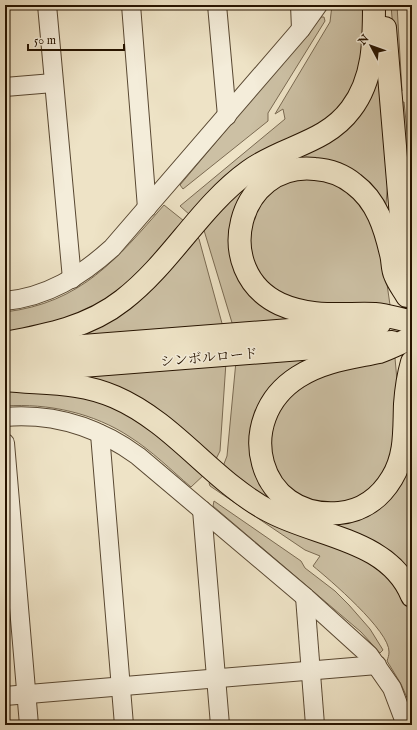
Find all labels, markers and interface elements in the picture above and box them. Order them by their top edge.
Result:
scale bar [28,26,124,52]
north arrow [351,26,391,66]
text: N [355,32,373,49]
text: 50 m [34,33,56,48]
street label: シンボルロード [160,345,259,371]

